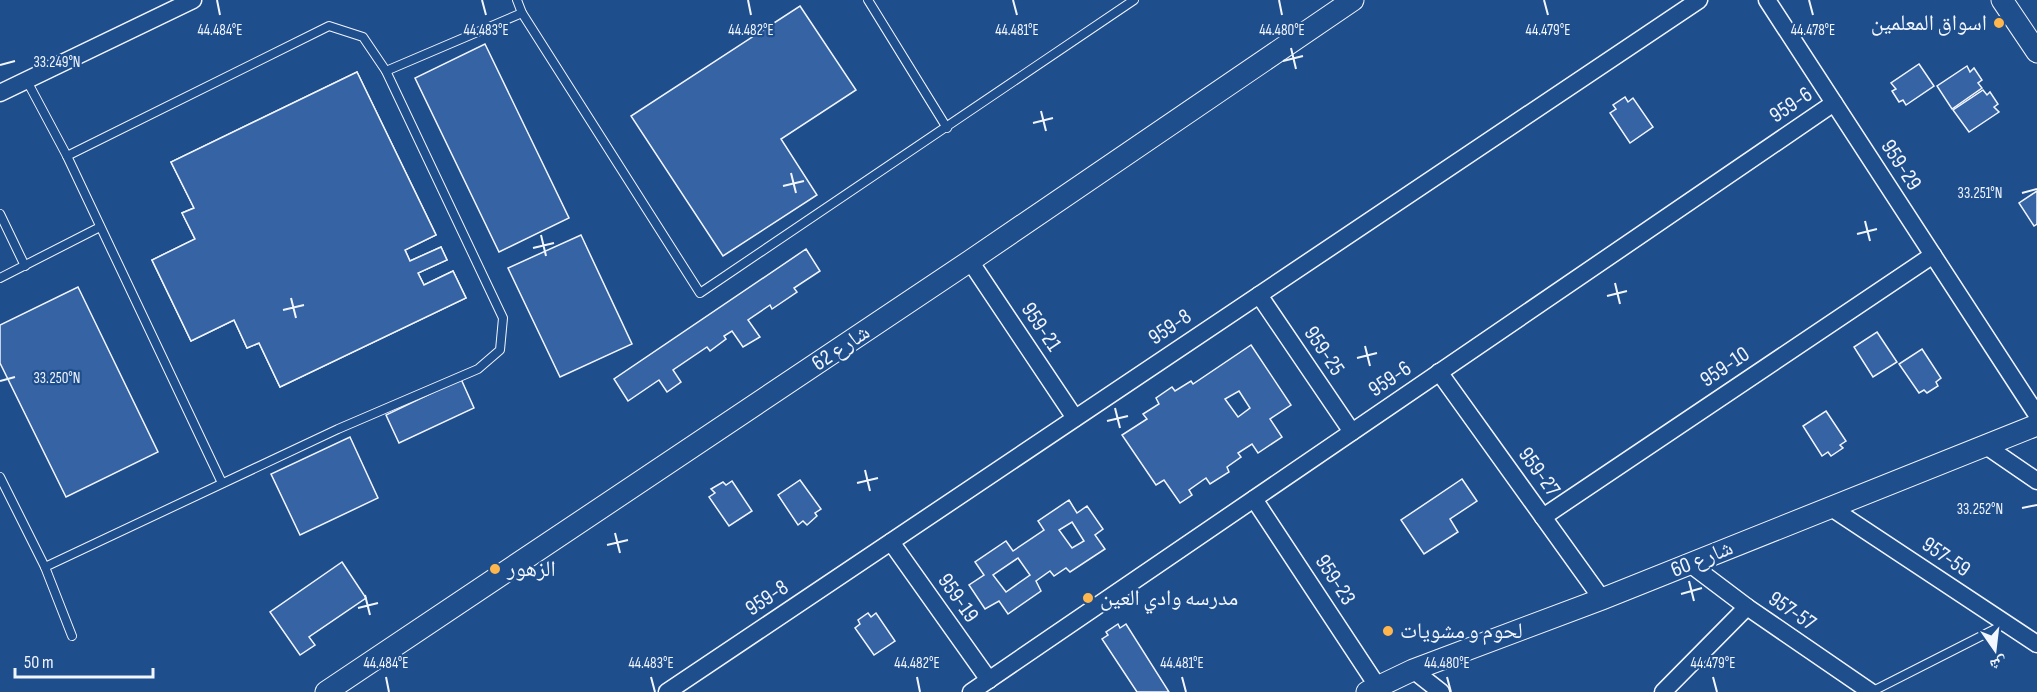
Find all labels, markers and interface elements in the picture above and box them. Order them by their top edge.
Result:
place label: اسواق المعلمين [1871,10,1987,37]
marker: اسواق المعلمين [1992,16,2006,30]
text: 44.484°E [198,21,242,40]
text: 44.483°E [463,21,509,40]
text: 44.482°E [728,21,774,40]
text: 44.481°E [995,21,1039,40]
text: 44.480°E [1259,21,1305,40]
text: 44.479°E [1526,21,1570,40]
text: 44.478°E [1791,21,1835,40]
text: 33.249°N [33,53,81,72]
street label: 959-6 [1764,81,1818,129]
street label: 959-29 [1875,134,1927,196]
text: 33.251°N [1958,184,2002,203]
street label: 959-21 [1015,297,1067,357]
street label: 959-8 [1143,303,1197,351]
street label: شارع 62 [807,319,875,377]
street label: 959-25 [1298,321,1350,381]
street label: 959-10 [1695,341,1755,393]
street label: 959-6 [1363,355,1417,403]
text: 33.250°N [34,369,80,388]
street label: 959-27 [1512,442,1566,502]
text: 33.252°N [1957,500,2003,519]
street label: 957-59 [1917,531,1975,583]
street label: شارع 60 [1667,534,1737,584]
street label: 959-23 [1309,550,1361,610]
place label: الزهور [506,556,556,583]
marker: الزهور [488,562,502,576]
street label: 959-19 [931,568,985,628]
street label: 959-8 [740,574,794,622]
place label: مدرسه وادي العين [1100,585,1238,614]
street label: 957-57 [1763,585,1821,637]
marker: مدرسه وادي العين [1081,591,1095,605]
place label: لحوم و مشويات [1400,618,1523,645]
north arrow [1965,620,2025,680]
marker: لحوم و مشويات [1381,624,1395,638]
scale bar [15,641,153,679]
text: 50 m [24,652,54,673]
text: ش [1988,652,2009,674]
text: 44.484°E [364,654,408,673]
text: 44.483°E [628,654,674,673]
text: 44.482°E [894,654,940,673]
text: 44.481°E [1160,654,1204,673]
text: 44.480°E [1424,654,1470,673]
text: 44.479°E [1691,654,1735,673]

